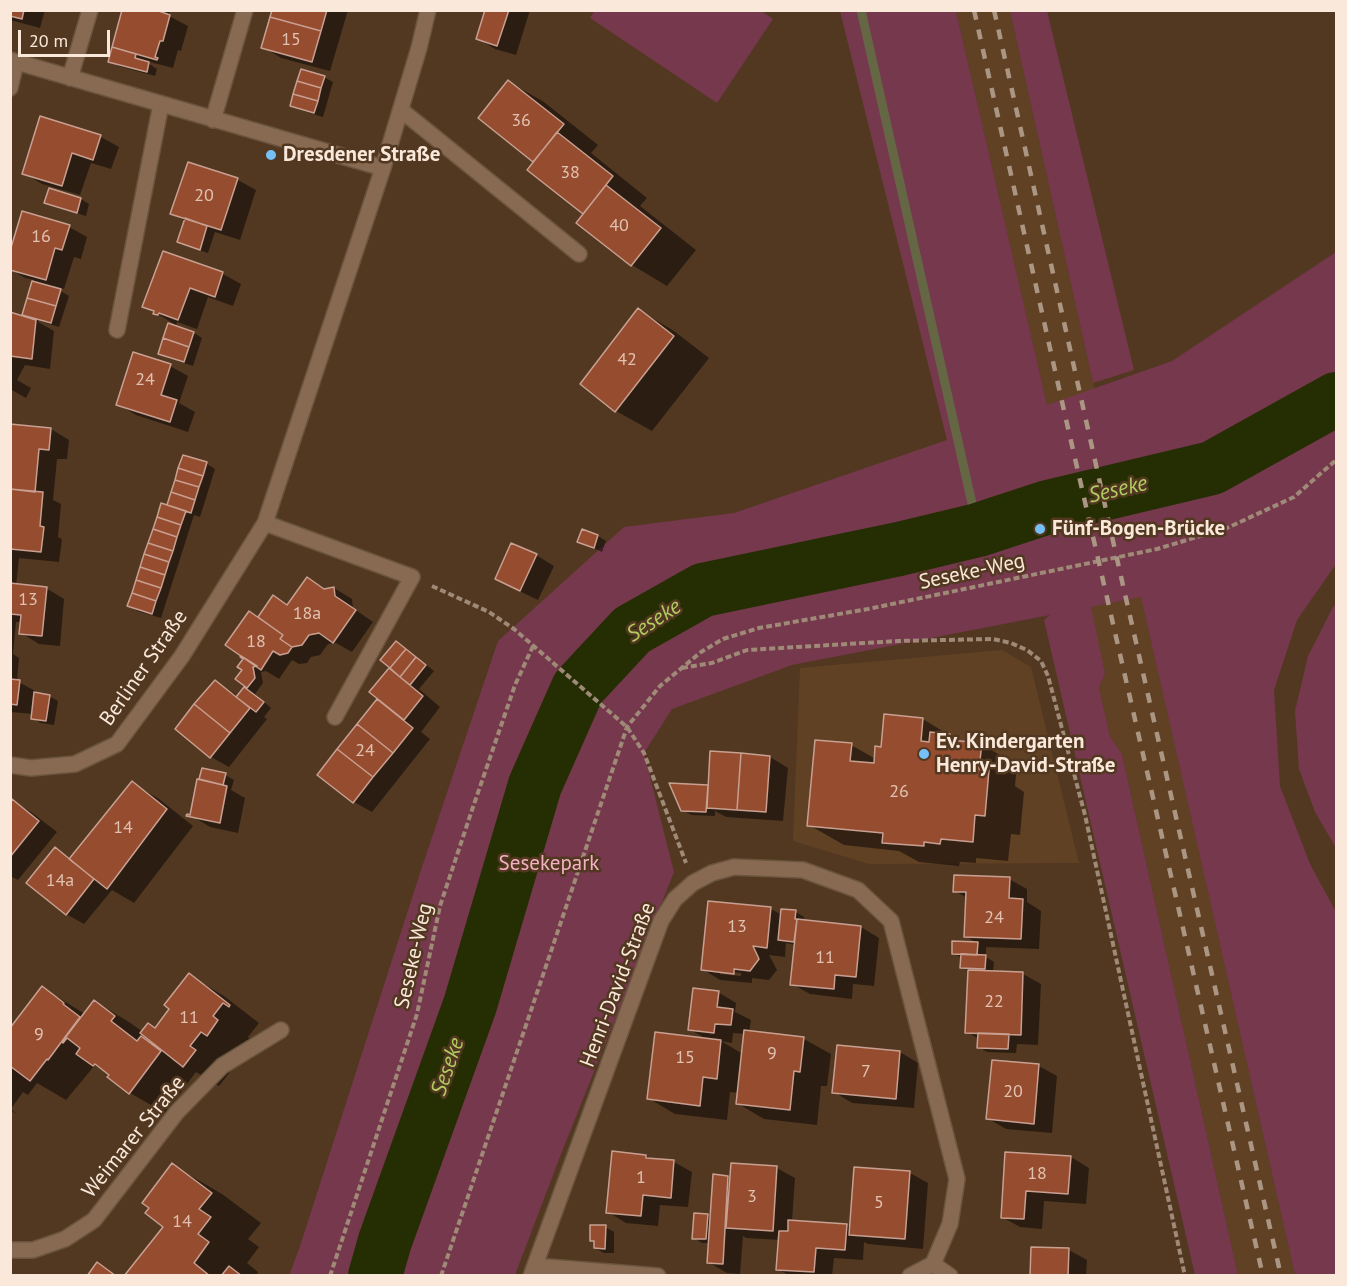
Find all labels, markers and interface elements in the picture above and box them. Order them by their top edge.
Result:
scale bar [21,18,112,56]
text: 20 m [29,29,68,52]
house number: 15 [281,29,301,51]
house number: 36 [511,110,531,132]
place label: Dresdener Straße [283,142,440,168]
marker: Dresdener Straße [264,148,278,162]
house number: 38 [560,162,580,184]
house number: 20 [194,185,214,207]
house number: 40 [609,215,629,237]
house number: 16 [31,226,51,248]
house number: 42 [617,349,637,371]
house number: 24 [135,369,155,391]
water label: Seseke [1086,470,1150,510]
place label: Fünf-Bogen-Brücke [1052,516,1225,542]
marker: Fünf-Bogen-Brücke [1033,522,1047,536]
street label: Seseke-Weg [917,548,1027,596]
house number: 13 [18,589,38,611]
water label: Seseke [622,594,686,648]
house number: 18a [293,603,321,625]
street label: Berliner Straße [95,605,193,731]
house number: 18 [246,631,266,653]
place label: Ev. Kindergarten Henry-David-Straße [936,729,1115,779]
house number: 24 [355,740,375,762]
marker: Ev. Kindergarten Henry-David-Straße [917,747,931,761]
house number: 26 [889,781,909,803]
house number: 14 [113,817,133,839]
park label: Sesekepark [499,851,599,877]
house number: 14a [46,870,74,892]
street label: Henri-David-Straße [575,899,661,1071]
street label: Seseke-Weg [390,901,438,1011]
house number: 24 [984,907,1004,929]
house number: 13 [727,916,747,938]
house number: 11 [815,947,835,969]
house number: 22 [984,991,1004,1013]
house number: 11 [179,1007,199,1029]
house number: 9 [34,1024,44,1046]
water label: Seseke [426,1034,470,1100]
house number: 9 [767,1043,777,1065]
house number: 15 [675,1047,695,1069]
house number: 7 [861,1061,871,1083]
street label: Weimarer Straße [77,1071,191,1203]
house number: 20 [1003,1081,1023,1103]
house number: 18 [1027,1163,1047,1185]
house number: 1 [636,1167,646,1189]
house number: 3 [747,1186,757,1208]
house number: 5 [874,1192,884,1214]
house number: 14 [172,1211,192,1233]

